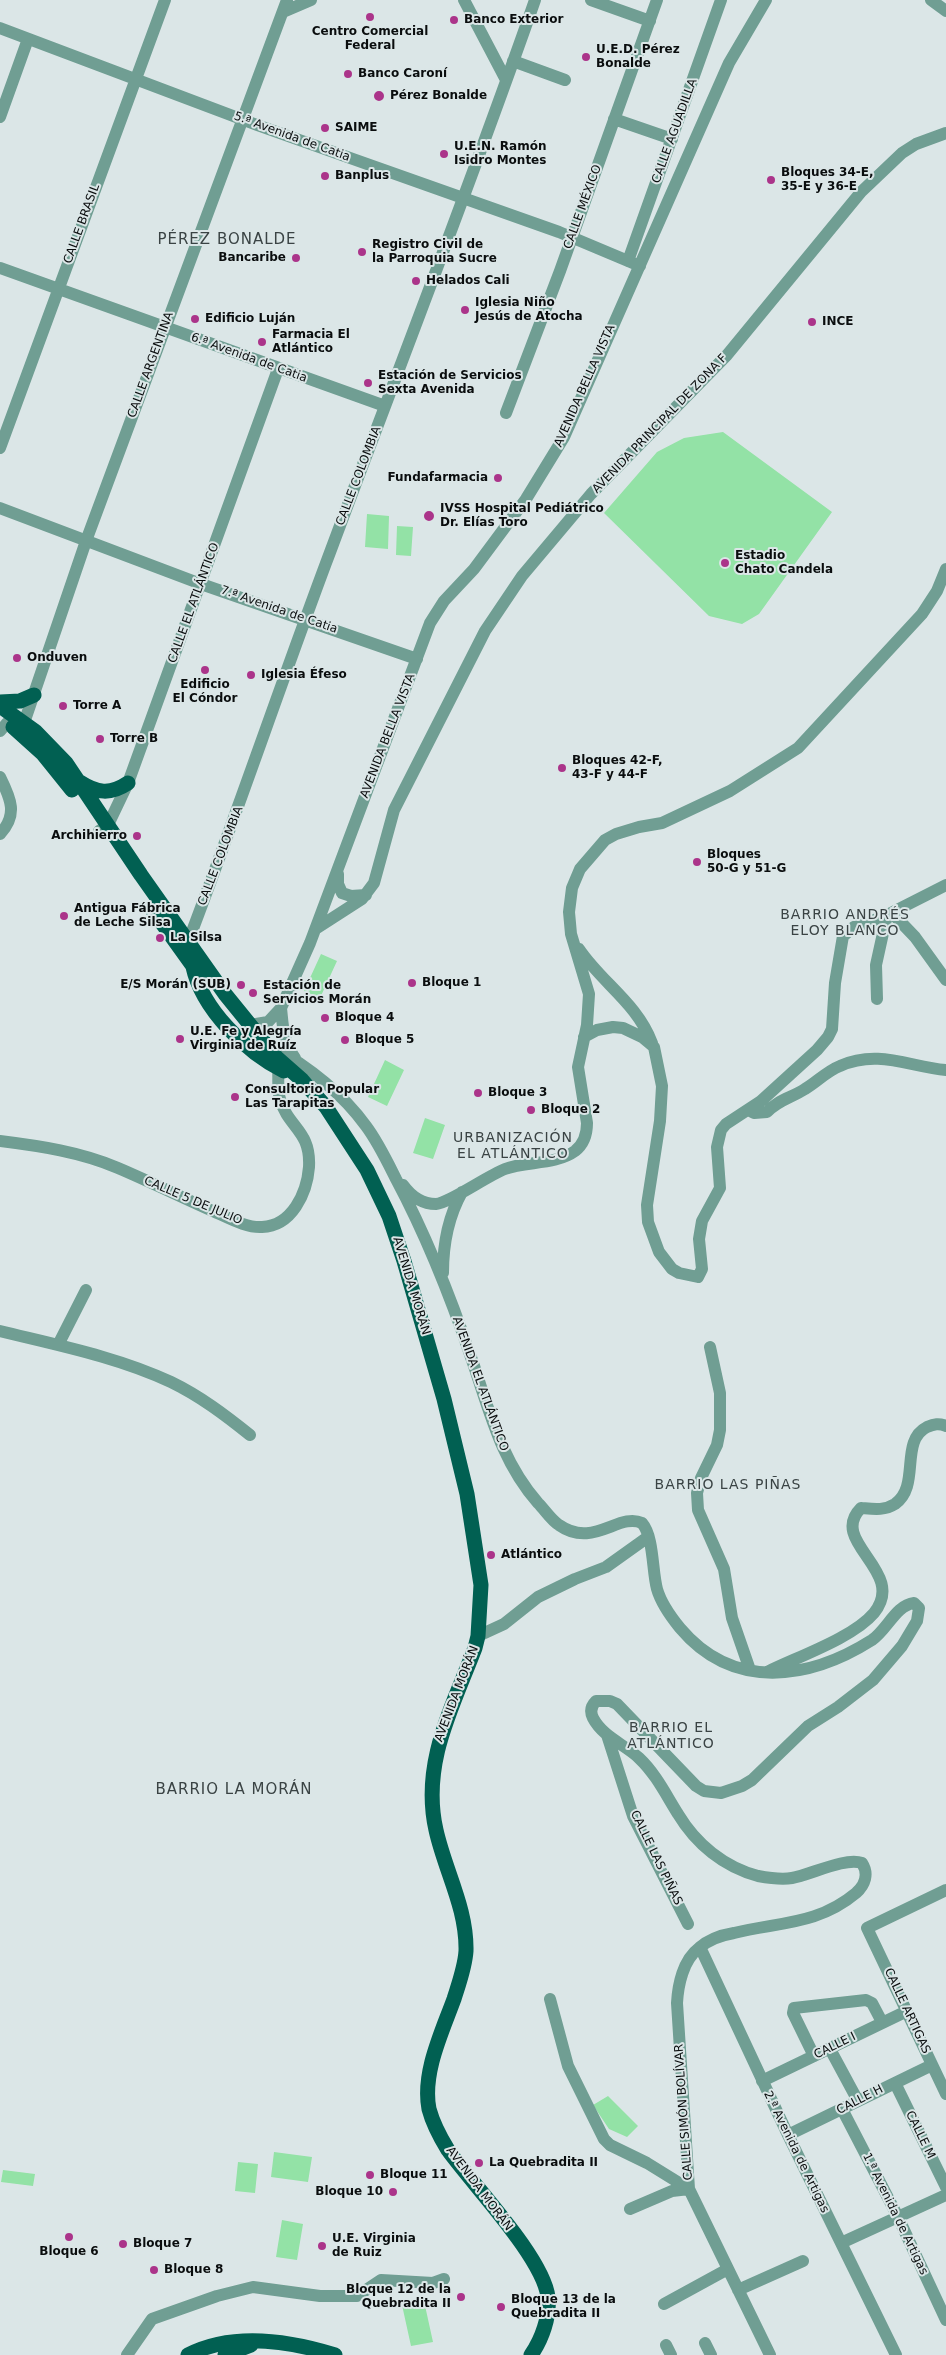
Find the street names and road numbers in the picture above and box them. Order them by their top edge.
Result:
street label: CALLE AGUADILLA [649,77,701,185]
street label: 5.ª Avenida de Catia [232,109,352,165]
street label: CALLE MÉXICO [561,163,605,251]
street label: CALLE BRASIL [61,182,103,266]
street label: CALLE ARGENTINA [125,310,177,420]
street label: AVENIDA BELLA VISTA [552,323,618,449]
street label: 6.ª Avenida de Catia [189,330,309,386]
street label: AVENIDA PRINCIPAL DE ZONA F [589,351,731,497]
street label: CALLE COLOMBIA [333,424,385,528]
street label: CALLE EL ATLÁNTICO [166,541,222,665]
street label: 7.ª Avenida de Catia [219,583,339,637]
street label: AVENIDA BELLA VISTA [358,672,418,800]
street label: CALLE COLOMBIA [195,804,247,908]
street label: CALLE 5 DE JULIO [142,1174,244,1228]
street label: AVENIDA MORÁN [389,1235,433,1337]
street label: AVENIDA EL ATLÁNTICO [449,1315,511,1453]
street label: AVENIDA MORÁN [432,1644,482,1744]
street label: CALLE LAS PIÑAS [627,1808,685,1908]
street label: CALLE ARTIGAS [881,1966,933,2056]
street label: CALLE I [812,2030,858,2062]
street label: CALLE SIMÓN BOLÍVAR [672,2043,696,2181]
street label: CALLE H [834,2082,886,2118]
street label: 2.ª Avenida de Artigas [760,2089,832,2215]
street label: CALLE M [902,2109,938,2161]
street label: AVENIDA MORÁN [443,2144,515,2234]
street label: 1.ª Avenida de Artigas [859,2151,931,2277]

